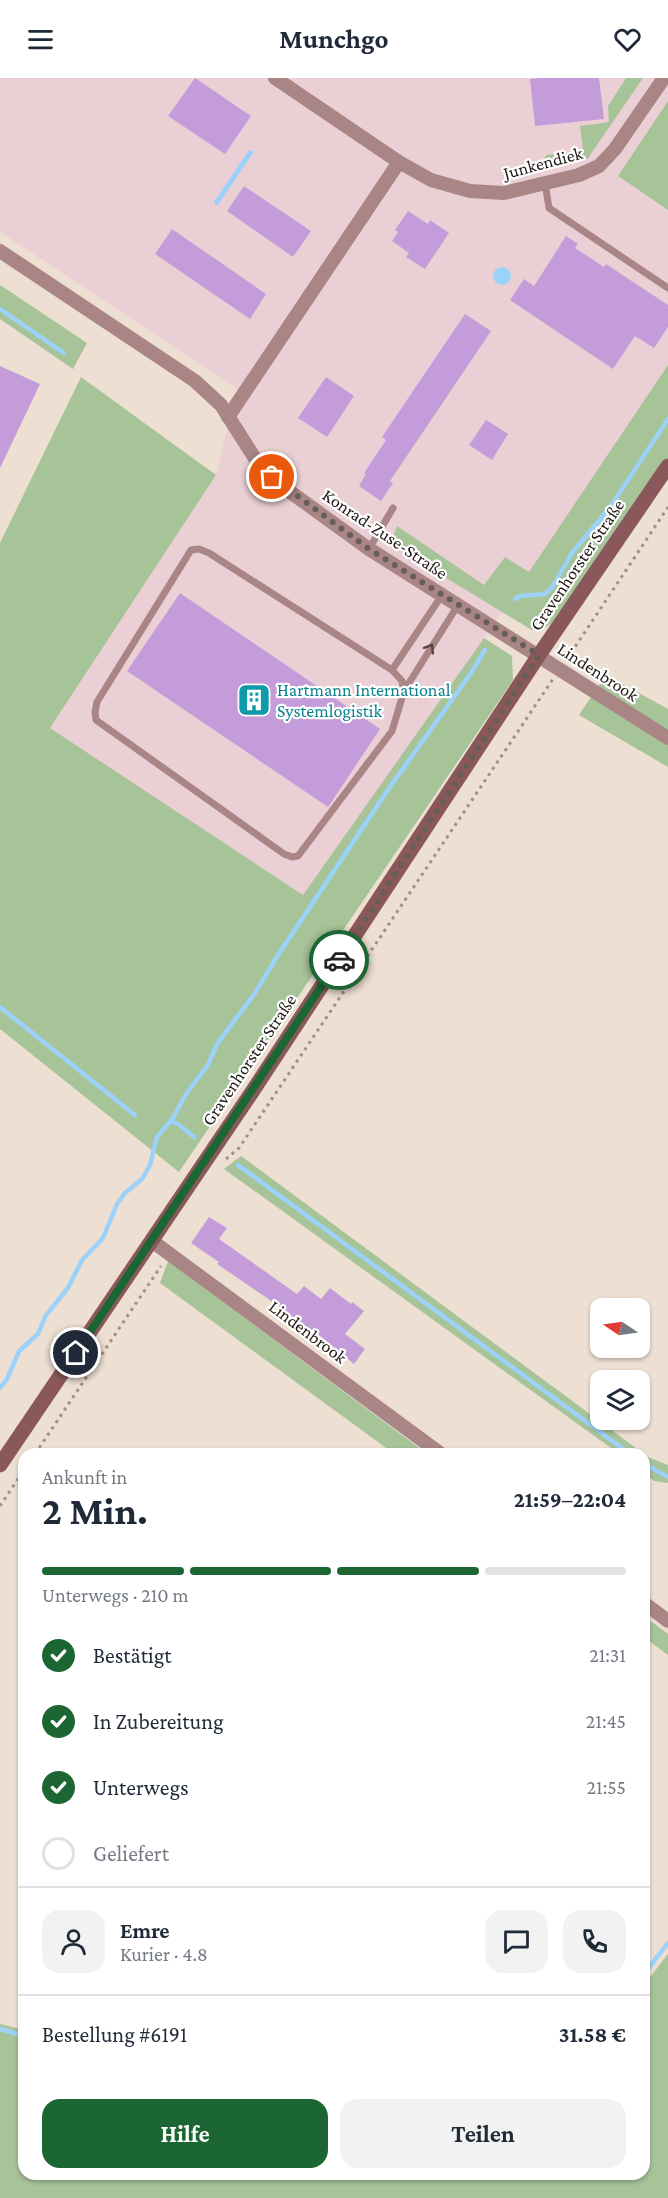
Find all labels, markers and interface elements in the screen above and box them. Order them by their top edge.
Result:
icon: menu [24,23,57,56]
icon: heart [611,23,644,56]
text: Munchgo [279,24,389,54]
street label: Junkendiek [499,143,585,184]
pin [246,451,297,502]
icon: bag [255,460,288,493]
street label: Konrad-Zuse-Straße [319,485,451,583]
street label: Gravenhorster Straße [526,496,628,634]
street label: Lindenbrook [554,639,642,706]
one-way arrow [423,644,435,654]
place label: Hartmann International Systemlogistik [277,680,451,721]
building icon: Hartmann International Systemlogistik [236,682,272,718]
courier [309,930,369,990]
icon: car [323,944,356,977]
street label: Gravenhorster Straße [198,991,300,1129]
street label: Lindenbrook [265,1296,351,1368]
north arrow [590,1298,650,1358]
map controls [590,1298,650,1430]
pin [50,1327,101,1378]
icon: home [59,1336,92,1369]
button: layers [590,1370,650,1430]
text: Ankunft in [42,1466,127,1488]
text: 21:59–22:04 [514,1487,626,1512]
text: 2 Min. [42,1489,148,1532]
text: Unterwegs · 210 m [42,1584,188,1606]
icon: check [42,1639,75,1672]
text: Bestätigt [93,1643,172,1668]
text: 21:31 [589,1644,626,1666]
icon: check [42,1705,75,1738]
text: In Zubereitung [93,1709,224,1734]
text: 21:45 [586,1710,626,1732]
icon: check [42,1771,75,1804]
text: Unterwegs [93,1775,189,1800]
text: 21:55 [587,1776,626,1798]
text: Geliefert [93,1841,169,1866]
button: person [42,1910,105,1973]
button: chat [485,1910,548,1973]
button: phone [563,1910,626,1973]
text: Emre [120,1918,170,1943]
text: Kurier · 4.8 [120,1943,208,1965]
text: Bestellung #6191 [42,2022,187,2047]
text: 31.58 € [559,2022,626,2047]
button: Hilfe [42,2099,328,2168]
button: Teilen [340,2099,626,2168]

